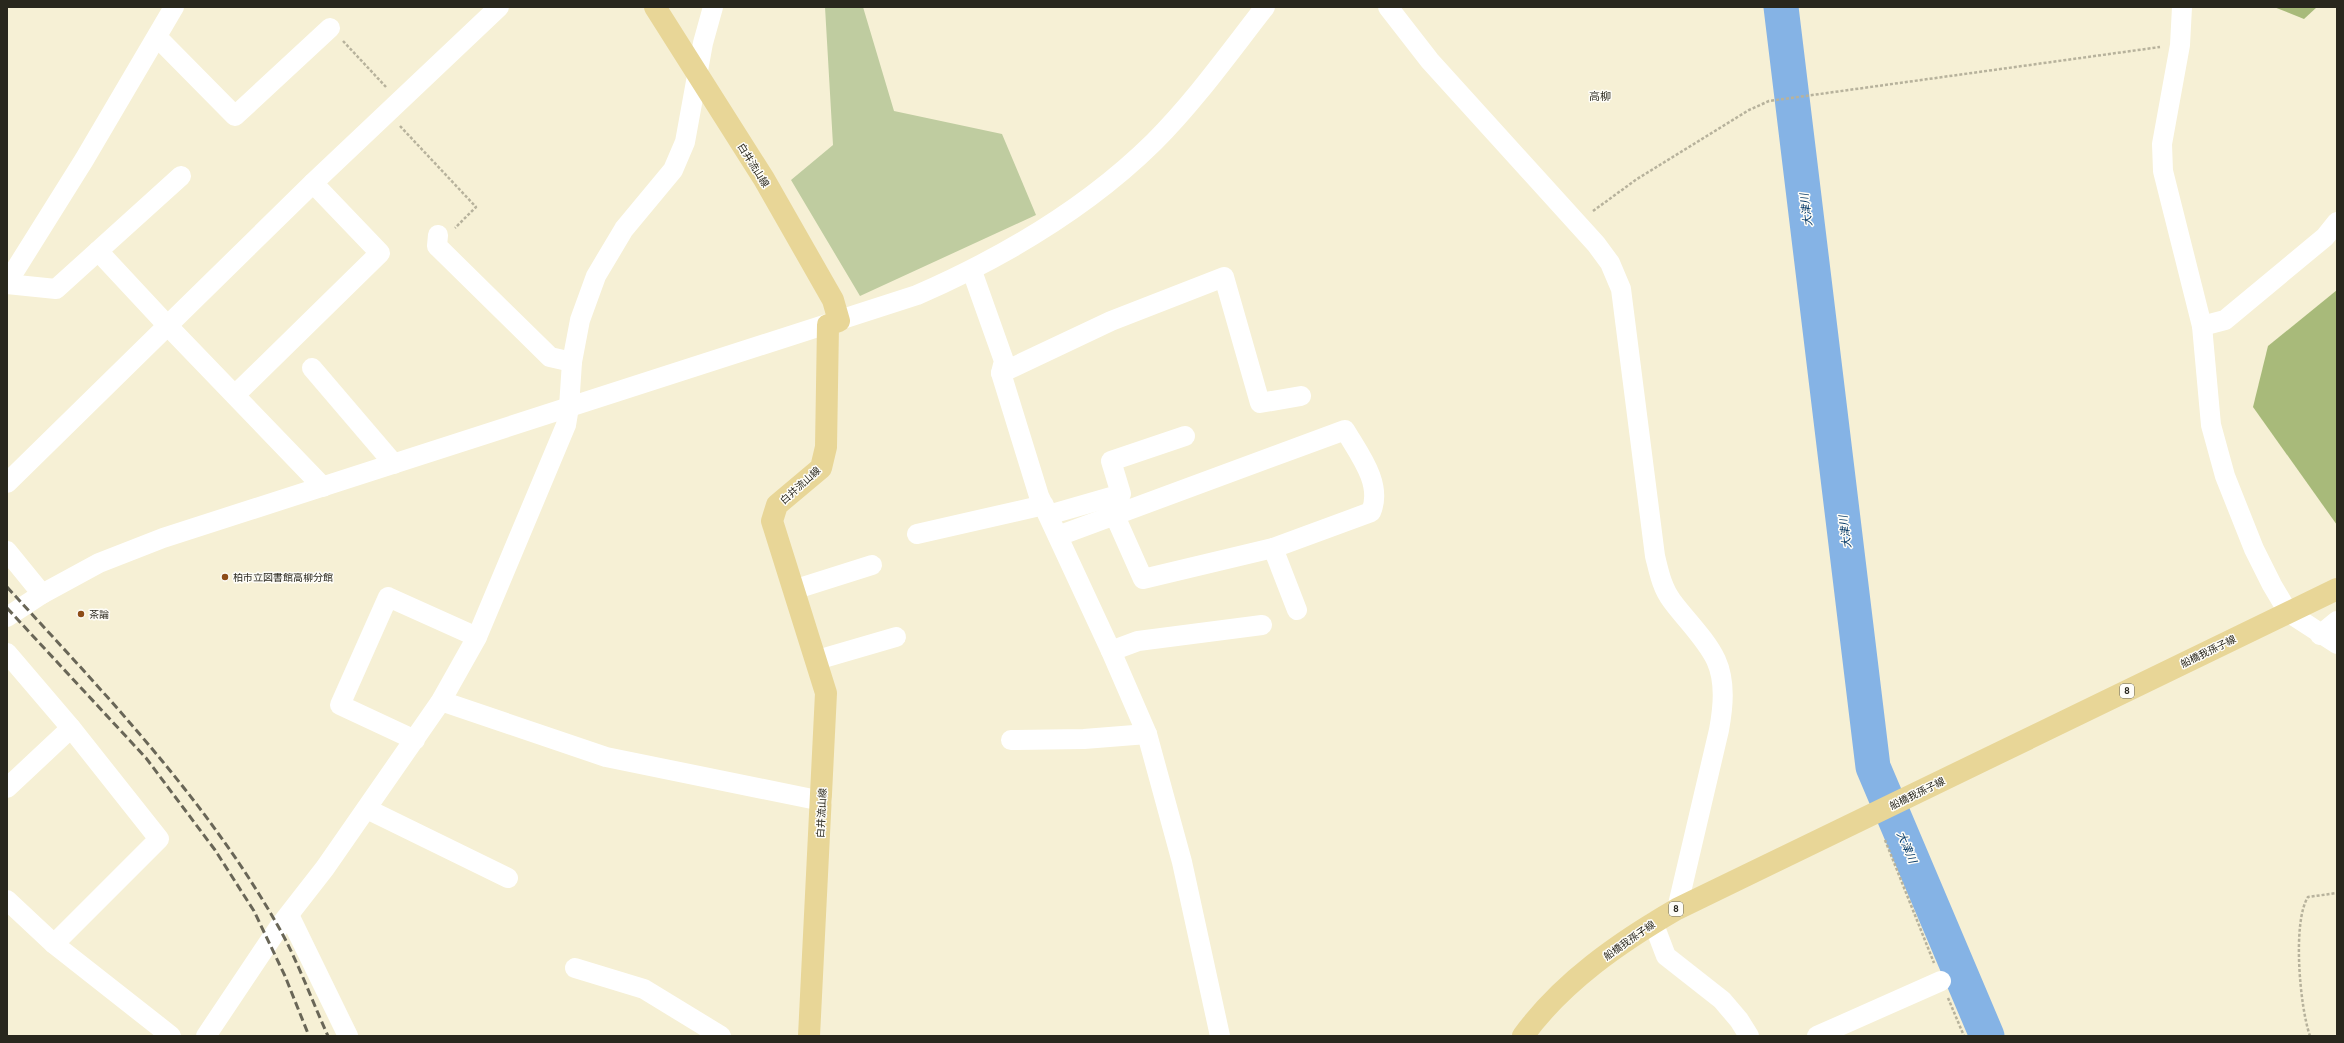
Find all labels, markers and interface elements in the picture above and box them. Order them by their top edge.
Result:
district label: 高柳 [1589,90,1611,103]
street label: 白井流山線 [736,141,771,189]
water label: 大津川 [1798,192,1815,227]
street label: 白井流山線 [778,465,823,506]
water label: 大津川 [1837,514,1854,549]
marker: 柏市立図書館高柳分館 [220,572,230,582]
place label: 柏市立図書館高柳分館 [233,572,333,583]
marker: 茶論 [76,609,86,619]
place label: 茶論 [89,609,109,620]
street label: 船橋我孫子線 [2179,633,2238,670]
road number: 8 [2120,684,2134,698]
street label: 船橋我孫子線 [1888,775,1947,812]
street label: 白井流山線 [815,788,828,838]
water label: 大津川 [1894,829,1919,866]
road number: 8 [1669,902,1683,916]
street label: 船橋我孫子線 [1602,919,1657,962]

